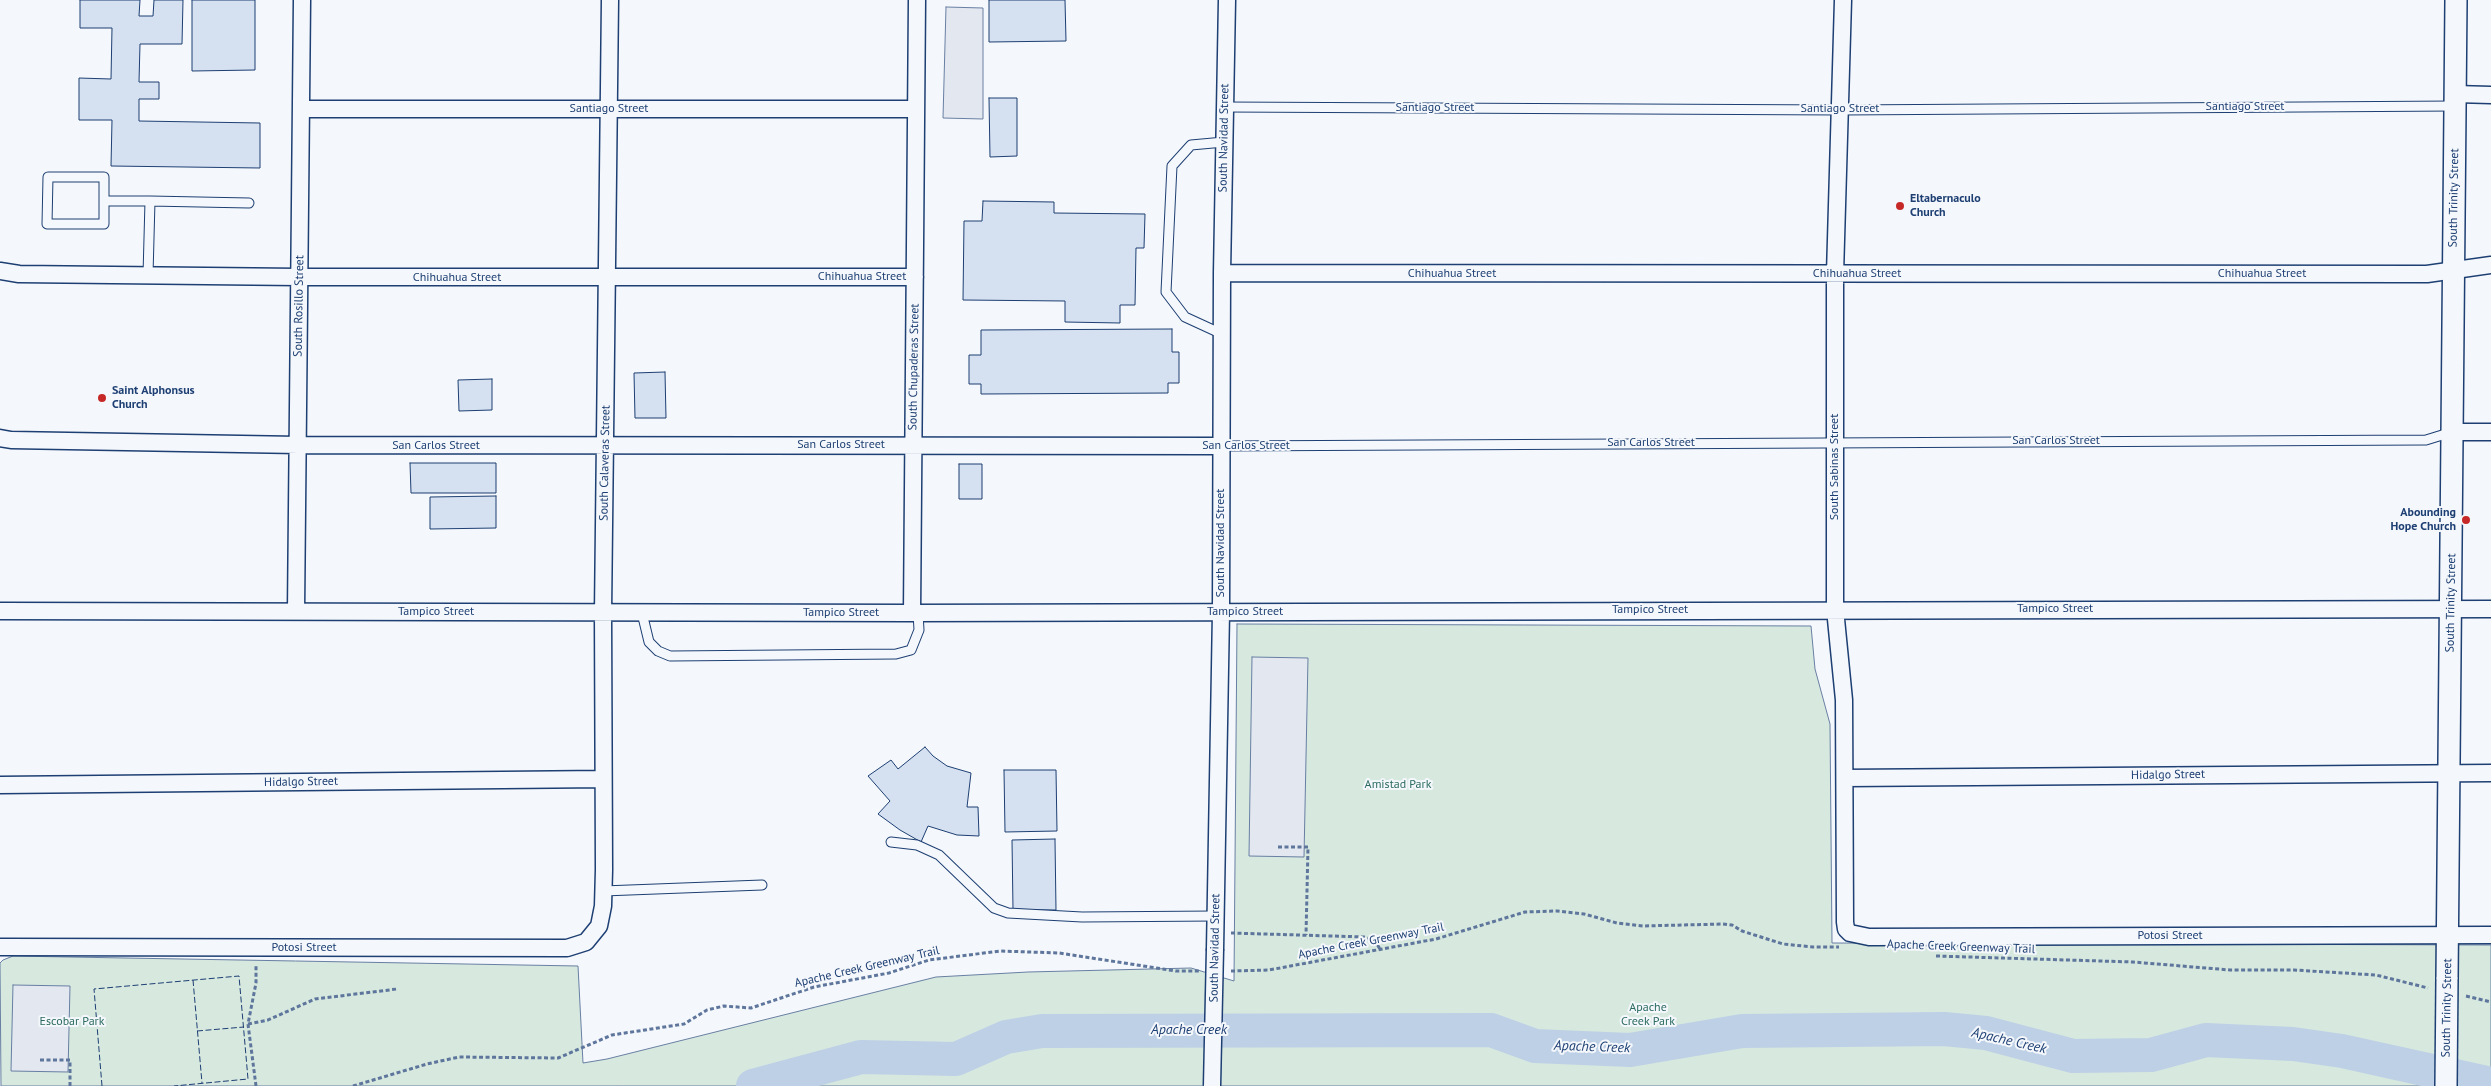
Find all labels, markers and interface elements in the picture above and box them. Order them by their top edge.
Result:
street label: South Navidad Street [1216,83,1232,193]
street label: Santiago Street [2206,100,2284,114]
street label: Santiago Street [1396,101,1474,115]
street label: Santiago Street [570,102,648,116]
street label: Santiago Street [1801,102,1879,116]
street label: South Trinity Street [2446,148,2462,248]
place label: Eltabernaculo Church [1910,192,1981,220]
marker: Eltabernaculo Church [1894,200,1906,212]
street label: South Rosillo Street [291,255,307,357]
street label: Chihuahua Street [1408,267,1496,281]
street label: Chihuahua Street [1813,267,1901,281]
street label: Chihuahua Street [2218,267,2306,281]
street label: Chihuahua Street [818,270,906,284]
street label: Chihuahua Street [413,271,501,285]
street label: South Chupaderas Street [906,303,922,431]
place label: Saint Alphonsus Church [112,384,195,412]
marker: Saint Alphonsus Church [96,392,108,404]
street label: South Calaveras Street [597,405,613,521]
street label: South Sabinas Street [1828,414,1842,520]
street label: San Carlos Street [2012,434,2100,448]
street label: San Carlos Street [1607,436,1695,450]
street label: San Carlos Street [797,438,885,452]
street label: San Carlos Street [392,439,480,453]
street label: San Carlos Street [1202,439,1290,453]
street label: South Navidad Street [1214,489,1228,597]
place label: Abounding Hope Church [2390,506,2456,534]
marker: Abounding Hope Church [2460,514,2472,526]
street label: South Trinity Street [2443,553,2459,653]
street label: Tampico Street [2017,602,2093,616]
street label: Tampico Street [1612,603,1688,617]
street label: Tampico Street [398,605,474,619]
street label: Tampico Street [1207,605,1283,619]
street label: Tampico Street [803,606,879,620]
street label: Hidalgo Street [2131,767,2205,783]
street label: Hidalgo Street [264,774,338,790]
park label: Amistad Park [1365,778,1431,792]
street label: South Navidad Street [1207,893,1223,1003]
street label: Apache Creek Greenway Trail [1297,920,1445,962]
street label: Potosi Street [2137,929,2203,943]
street label: Apache Creek Greenway Trail [1887,937,2035,957]
street label: Potosi Street [271,941,337,955]
street label: Apache Creek Greenway Trail [793,943,941,991]
street label: South Trinity Street [2439,958,2455,1058]
park label: Apache Creek Park [1621,1001,1675,1029]
park label: Escobar Park [40,1015,104,1029]
water label: Apache Creek [1151,1022,1227,1038]
water label: Apache Creek [1970,1024,2048,1058]
water label: Apache Creek [1554,1037,1630,1057]

